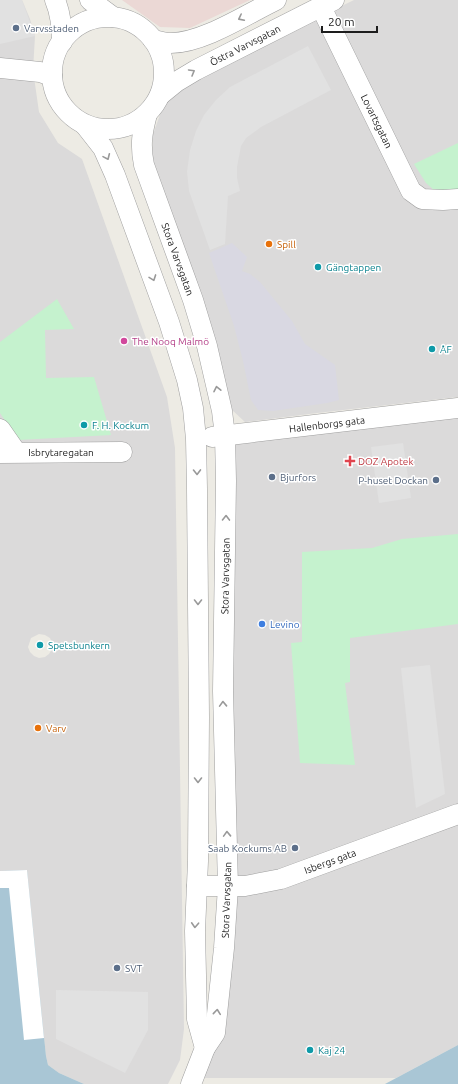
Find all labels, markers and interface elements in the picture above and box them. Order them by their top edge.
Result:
scale bar [322,8,377,34]
one-way arrow [238,13,245,20]
text: 20 m [328,15,355,28]
marker: Varvsstaden [11,23,21,33]
place label: Varvsstaden [24,23,79,34]
street label: Östra Varvsgatan [208,23,282,68]
one-way arrow [188,70,195,77]
street label: Lovartsgatan [359,92,394,150]
one-way arrow [102,153,110,160]
street label: Stora Varvsgatan [159,221,196,297]
marker: Spill [264,239,274,249]
place label: Spill [277,239,296,250]
marker: Gängtappen [313,262,323,272]
place label: Gängtappen [326,262,381,273]
one-way arrow [149,275,157,282]
marker: The Nooq Malmö [119,336,129,346]
place label: The Nooq Malmö [132,336,209,347]
marker: ÅF [427,344,437,354]
place label: ÅF [440,344,452,355]
one-way arrow [214,385,222,392]
street label: Hallenborgs gata [288,414,366,435]
marker: F. H. Kockum [79,420,89,430]
place label: F. H. Kockum [92,420,149,431]
street label: Isbrytaregatan [28,447,94,458]
marker: DOZ Apotek [345,456,355,466]
place label: DOZ Apotek [358,456,413,467]
one-way arrow [193,469,201,475]
marker: Bjurfors [267,472,277,482]
place label: Bjurfors [280,472,316,483]
place label: P-huset Dockan [358,475,428,486]
marker: P-huset Dockan [431,475,441,485]
one-way arrow [222,515,230,521]
street label: Stora Varvsgatan [219,538,232,614]
one-way arrow [194,599,202,605]
marker: Levino [257,619,267,629]
place label: Levino [270,619,300,630]
marker: Spetsbunkern [35,640,45,650]
place label: Spetsbunkern [48,640,110,651]
one-way arrow [219,701,228,707]
marker: Varv [33,723,43,733]
place label: Varv [46,723,66,734]
one-way arrow [194,777,202,783]
one-way arrow [223,831,231,837]
place label: Saab Kockums AB [208,843,287,854]
marker: Saab Kockums AB [290,843,300,853]
street label: Isbergs gata [303,847,358,876]
street label: Stora Varvsgatan [220,862,233,938]
one-way arrow [191,922,200,928]
marker: SVT [112,963,122,973]
place label: SVT [125,963,143,974]
one-way arrow [212,1009,221,1015]
marker: Kaj 24 [305,1045,315,1055]
place label: Kaj 24 [318,1045,346,1056]

